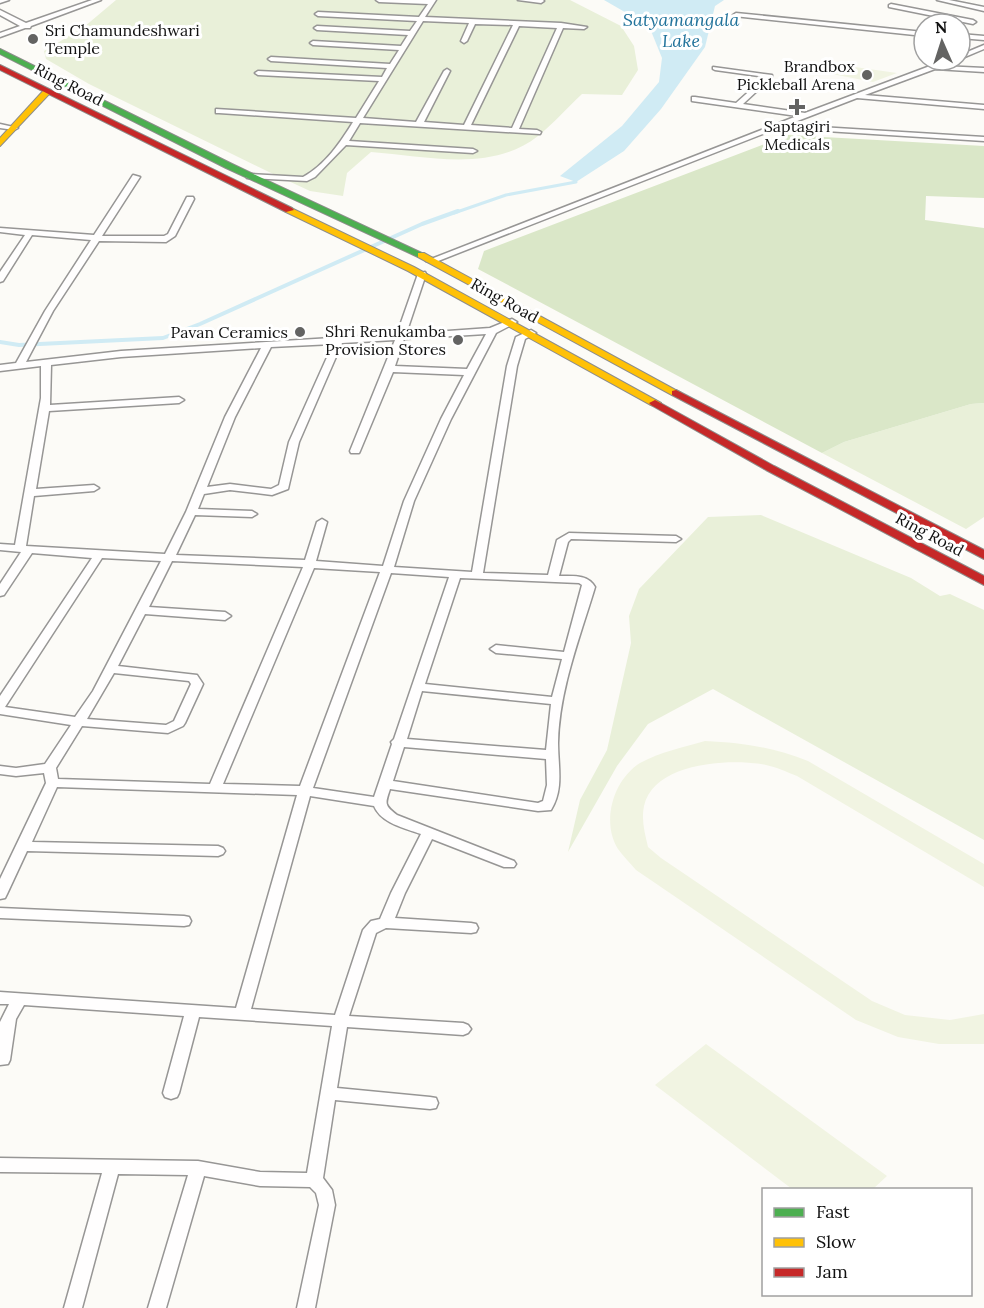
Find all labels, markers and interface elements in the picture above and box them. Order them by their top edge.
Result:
water label: Satyamangala Lake [623,8,739,52]
north arrow [912,12,972,72]
text: N [935,17,948,37]
place label: Sri Chamundeshwari Temple [45,20,200,58]
marker: Sri Chamundeshwari Temple [26,32,40,46]
place label: Brandbox Pickleball Arena [737,56,856,94]
street label: Ring Road [31,58,107,110]
marker: Brandbox Pickleball Arena [860,68,874,82]
marker: Saptagiri Medicals [790,100,804,114]
place label: Saptagiri Medicals [764,116,830,154]
street label: Ring Road [468,273,543,327]
place label: Shri Renukamba Provision Stores [325,321,446,359]
place label: Pavan Ceramics [171,322,288,342]
marker: Pavan Ceramics [293,325,307,339]
marker: Shri Renukamba Provision Stores [451,333,465,347]
street label: Ring Road [892,508,968,561]
legend [762,1188,972,1296]
text: Fast [816,1200,850,1223]
text: Slow [816,1230,856,1253]
text: Jam [815,1260,848,1283]

